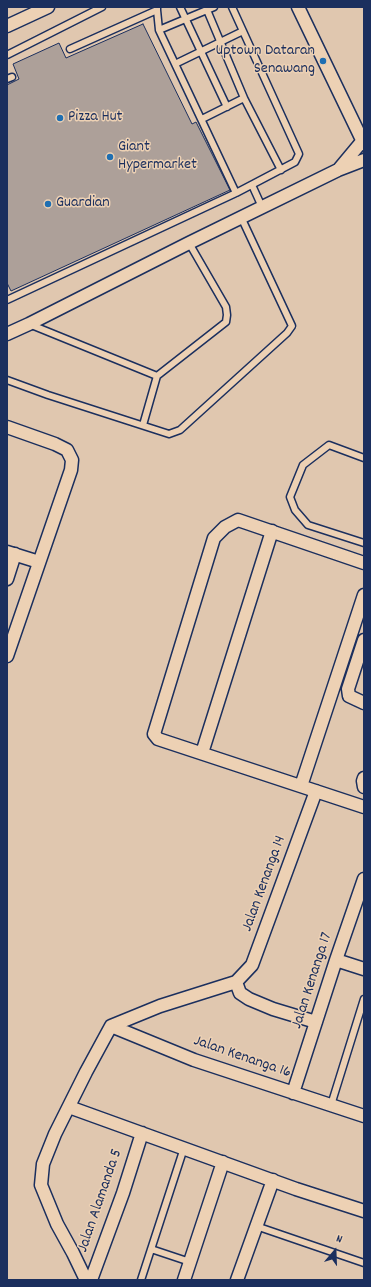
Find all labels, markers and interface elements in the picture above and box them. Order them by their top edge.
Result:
place label: Uptown Dataran Senawang [216,42,315,80]
marker: Uptown Dataran Senawang [318,56,328,66]
place label: Pizza Hut [68,108,123,128]
marker: Pizza Hut [55,113,65,123]
place label: Giant Hypermarket [118,138,197,176]
marker: Giant Hypermarket [105,152,115,162]
place label: Guardian [56,194,110,214]
marker: Guardian [43,199,53,209]
street label: Jalan Kenanga 14 [239,833,291,935]
street label: Jalan Kenanga 17 [288,930,338,1032]
street label: Jalan Kenanga 16 [191,1032,293,1084]
street label: Jalan Alamanda 5 [74,1147,128,1255]
north arrow [315,1231,355,1271]
text: N [334,1231,344,1248]

